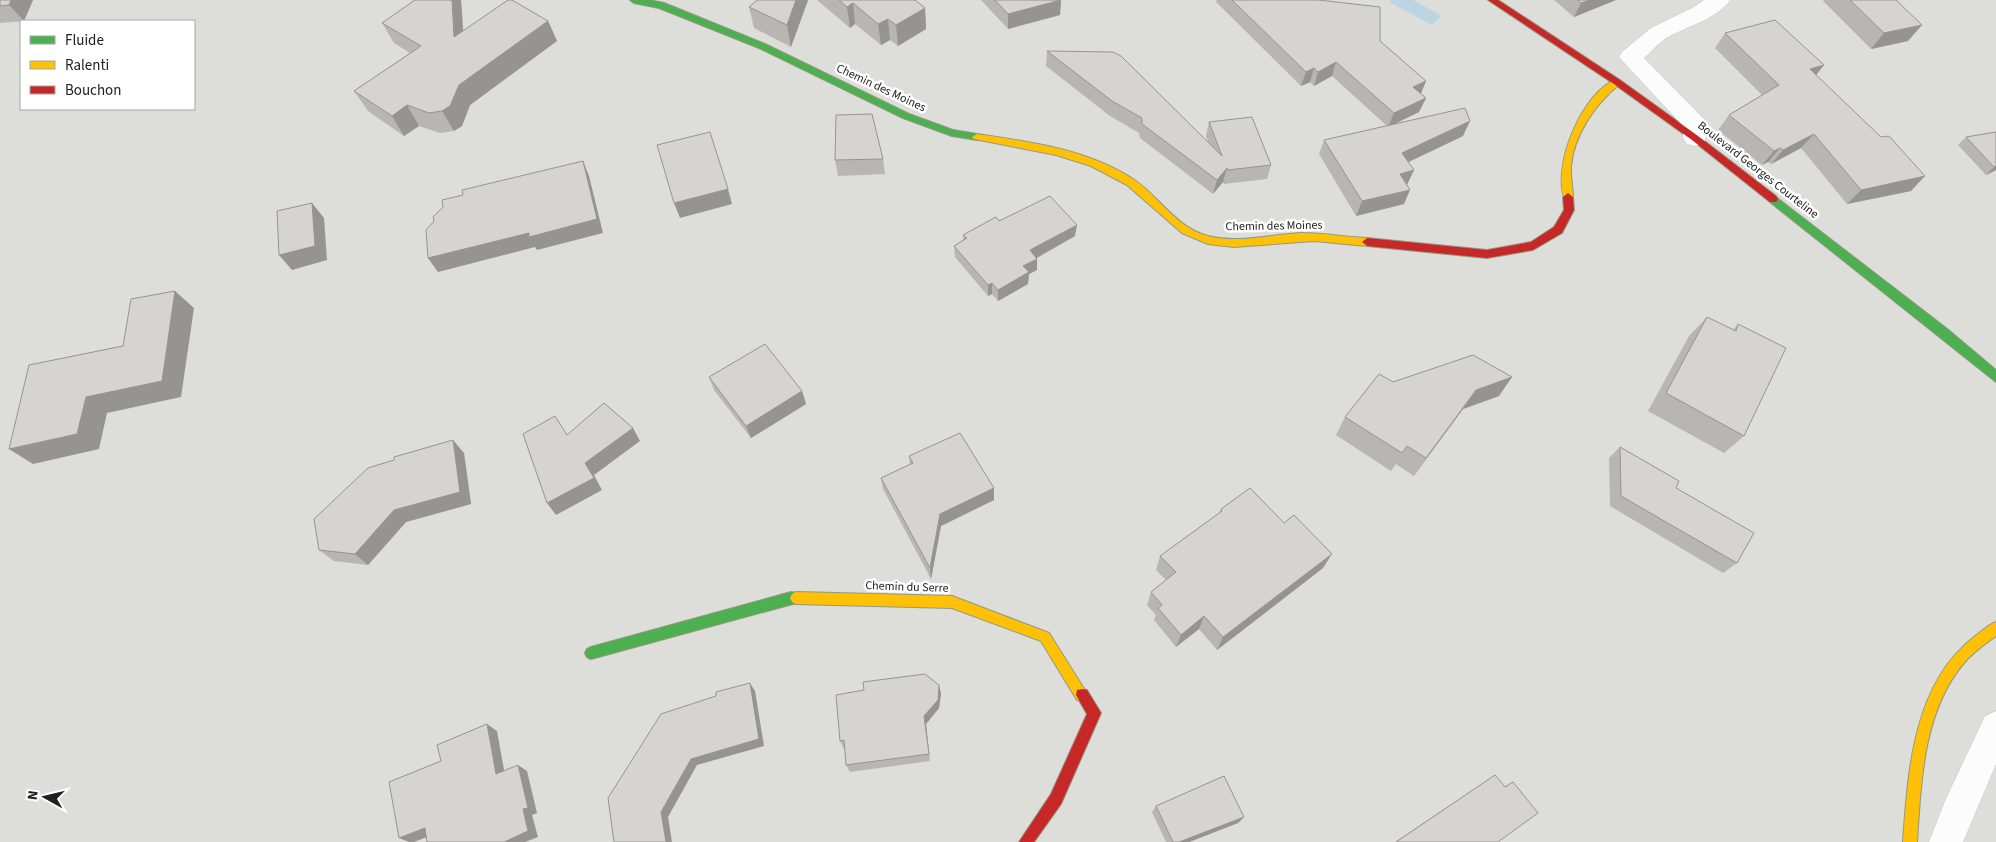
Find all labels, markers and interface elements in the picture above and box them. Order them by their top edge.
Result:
legend [20,20,195,110]
text: Fluide [65,30,104,51]
text: Ralenti [65,55,109,76]
street label: Chemin des Moines [833,60,929,116]
text: Bouchon [65,80,121,101]
street label: Boulevard Georges Courteline [1694,117,1822,223]
street label: Chemin des Moines [1225,217,1323,235]
street label: Chemin du Serre [865,577,949,597]
north arrow [20,772,70,822]
text: N [23,789,44,801]

